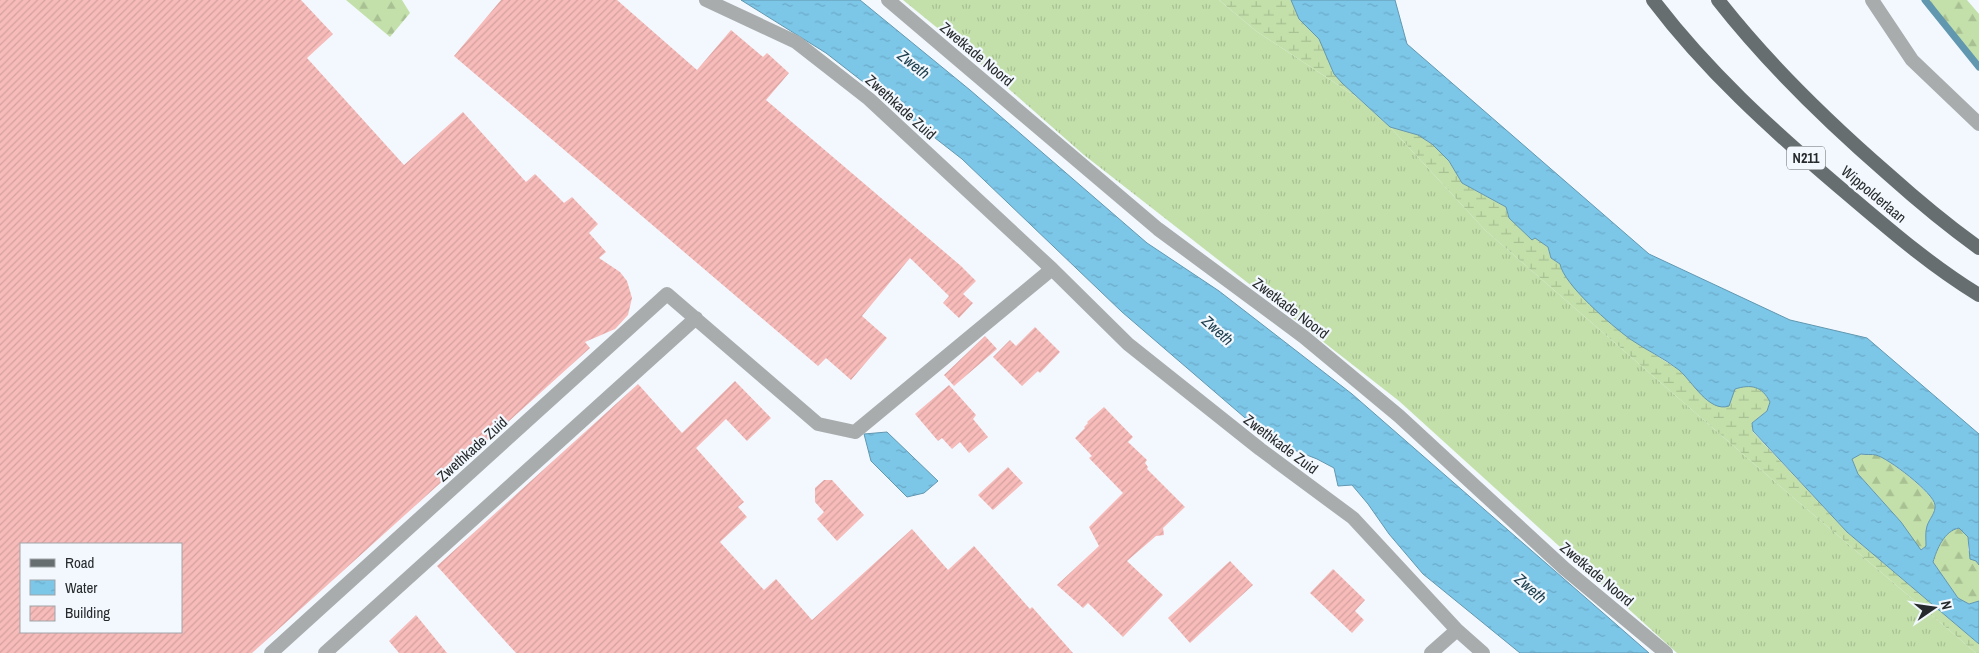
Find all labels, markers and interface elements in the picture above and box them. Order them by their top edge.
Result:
street label: Zwetkade Noord [936,17,1018,91]
water label: Zweth [892,44,935,84]
street label: Zwethkade Zuid [861,70,941,144]
road number: N211 [1787,146,1825,170]
street label: Wippolderlaan [1837,160,1911,228]
street label: Zwetkade Noord [1249,272,1333,344]
water label: Zweth [1197,309,1239,350]
street label: Zwethkade Zuid [1239,409,1323,479]
street label: Zwethkade Zuid [432,412,512,486]
street label: Zwetkade Noord [1556,537,1638,611]
legend [20,543,182,633]
text: Road [65,552,94,573]
water label: Zweth [1510,567,1552,608]
text: Water [65,577,97,598]
north arrow [1909,583,1959,633]
text: N [1937,599,1956,611]
text: Building [65,602,110,623]

